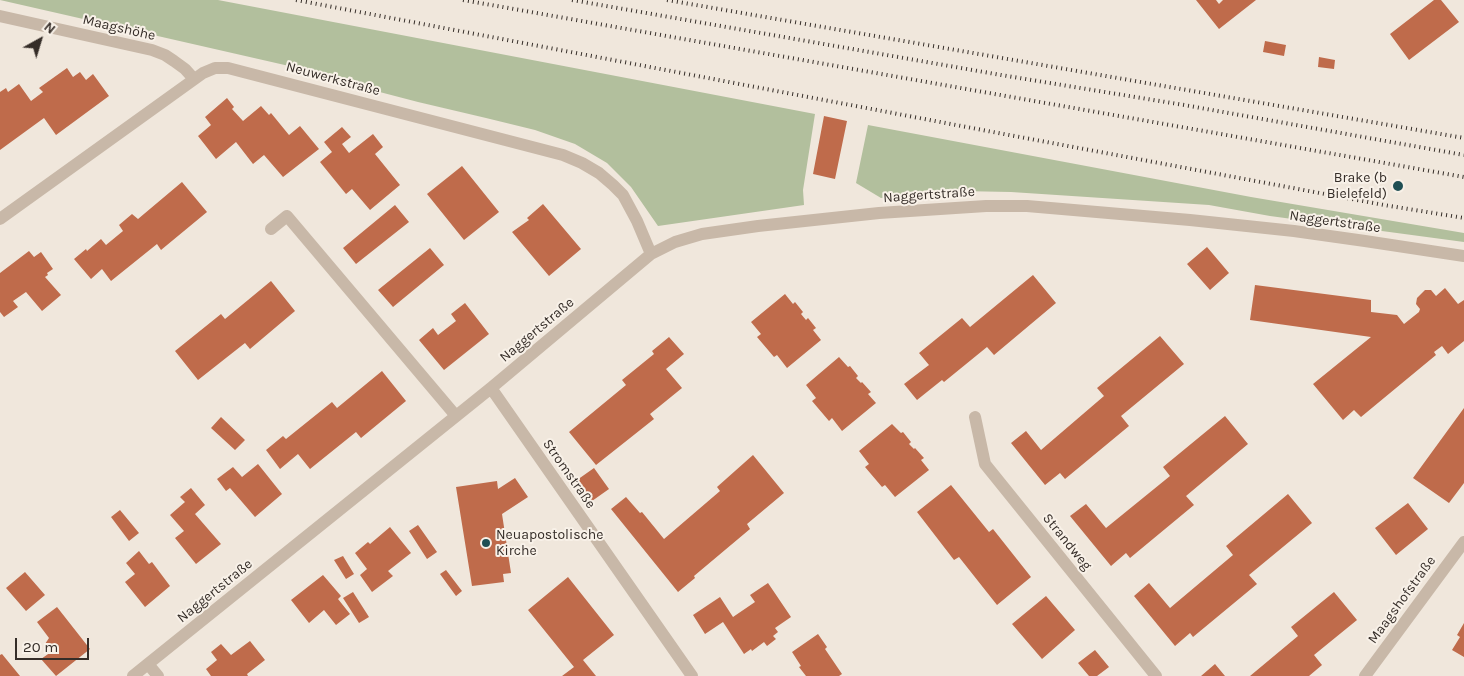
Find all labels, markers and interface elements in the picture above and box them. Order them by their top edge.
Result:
street label: Maagshöhe [81,11,157,45]
north arrow [15,15,65,65]
text: N [40,18,59,38]
street label: Neuwerkstraße [284,58,382,100]
place label: Brake (b Bielefeld) [1327,170,1387,202]
marker: Brake (b Bielefeld) [1391,179,1405,193]
street label: Naggertstraße [883,183,975,207]
street label: Naggertstraße [1288,207,1382,237]
street label: Naggertstraße [496,294,578,366]
street label: Stromstraße [539,436,599,512]
street label: Strandweg [1039,510,1095,574]
place label: Neuapostolische Kirche [496,527,603,560]
marker: Neuapostolische Kirche [480,537,492,549]
street label: Maagshofstraße [1365,553,1439,647]
street label: Naggertstraße [174,556,256,626]
scale bar [18,628,91,660]
text: 20 m [23,638,58,656]

